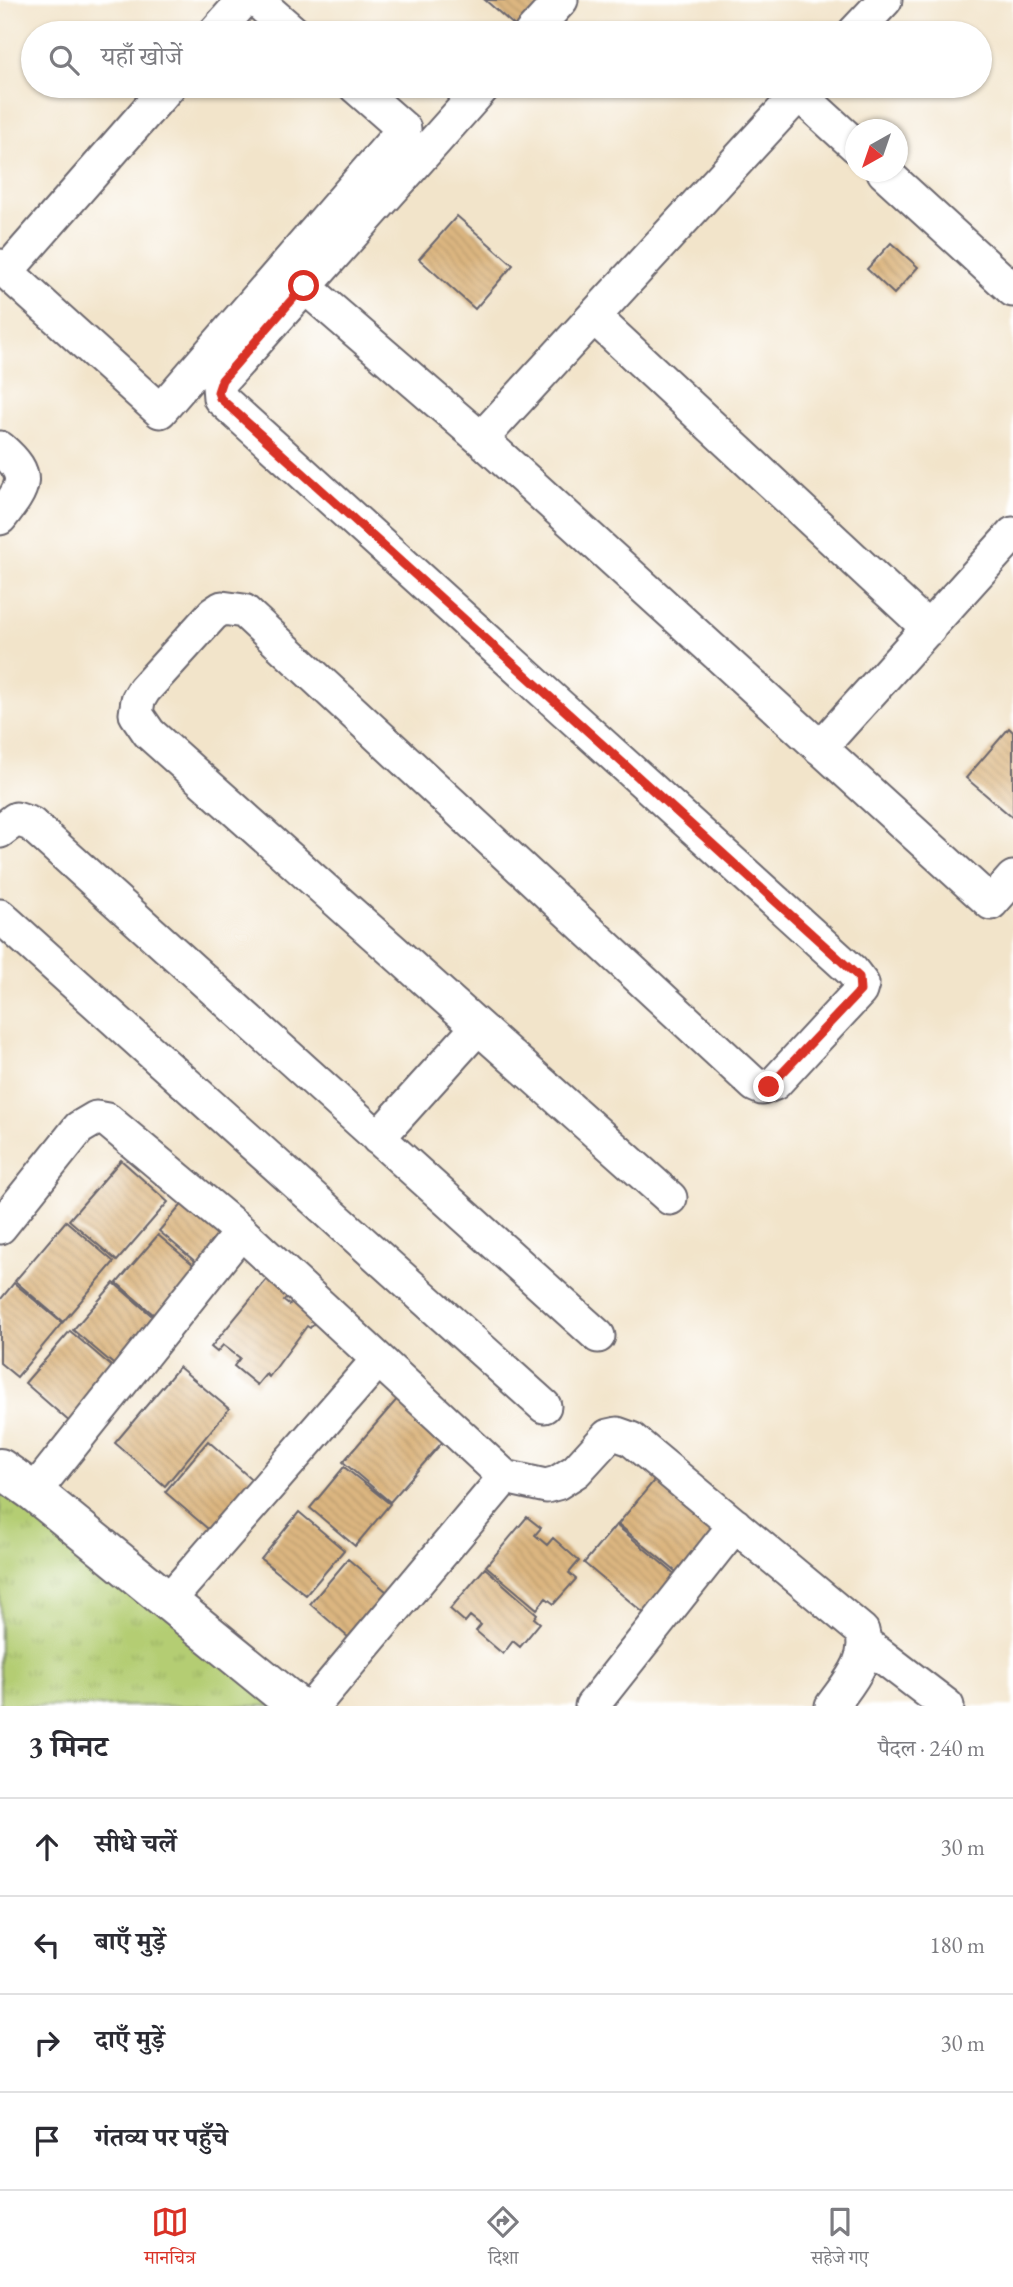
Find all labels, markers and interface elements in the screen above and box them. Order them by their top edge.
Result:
search box [21,21,992,98]
text: यहाँ खोजें [101,39,182,73]
icon: search [45,41,83,79]
north arrow [845,119,908,182]
route start [288,270,319,301]
route end [753,1071,784,1102]
text: 3 मिनट [28,1727,108,1766]
text: पैदल · 240 m [878,1733,985,1763]
text: सीधे चलें [95,1826,177,1860]
icon: ahead [28,1828,66,1866]
text: 30 m [940,1832,985,1862]
text: बाएँ मुड़ें [95,1924,166,1958]
icon: left [28,1926,66,1964]
text: 180 m [929,1930,985,1960]
text: दाएँ मुड़ें [95,2022,165,2056]
icon: right [28,2024,66,2062]
text: 30 m [940,2028,985,2058]
text: गंतव्य पर पहुँचे [95,2120,228,2154]
icon: arrive [28,2122,66,2160]
tab: मानचित्र [144,2203,196,2276]
tab: दिशा [484,2203,522,2276]
tab: सहेजे गए [811,2203,869,2276]

